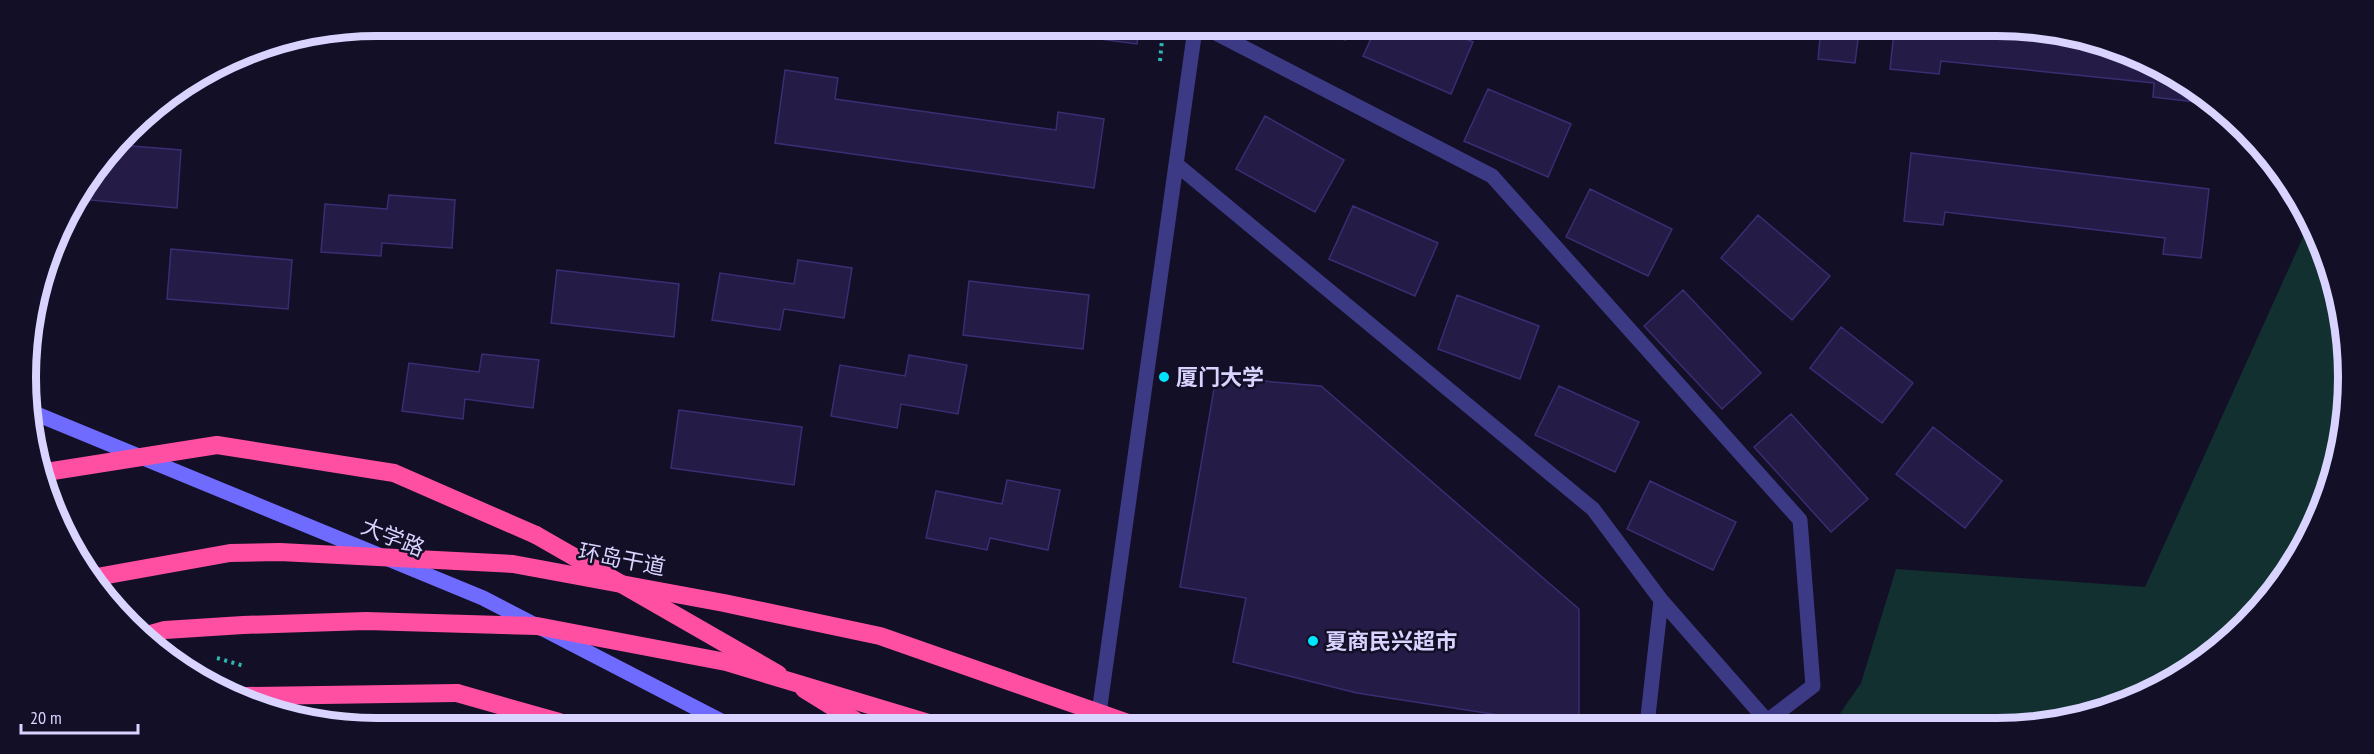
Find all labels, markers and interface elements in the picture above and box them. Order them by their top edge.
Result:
place label: 厦门大学 [1176,363,1264,391]
marker: 厦门大学 [1157,370,1171,384]
street label: 大学路 [357,512,429,562]
street label: 环岛干道 [576,537,668,581]
place label: 夏商民兴超市 [1325,627,1457,655]
marker: 夏商民兴超市 [1306,634,1320,648]
scale bar [21,697,138,735]
text: 20 m [30,706,62,729]

